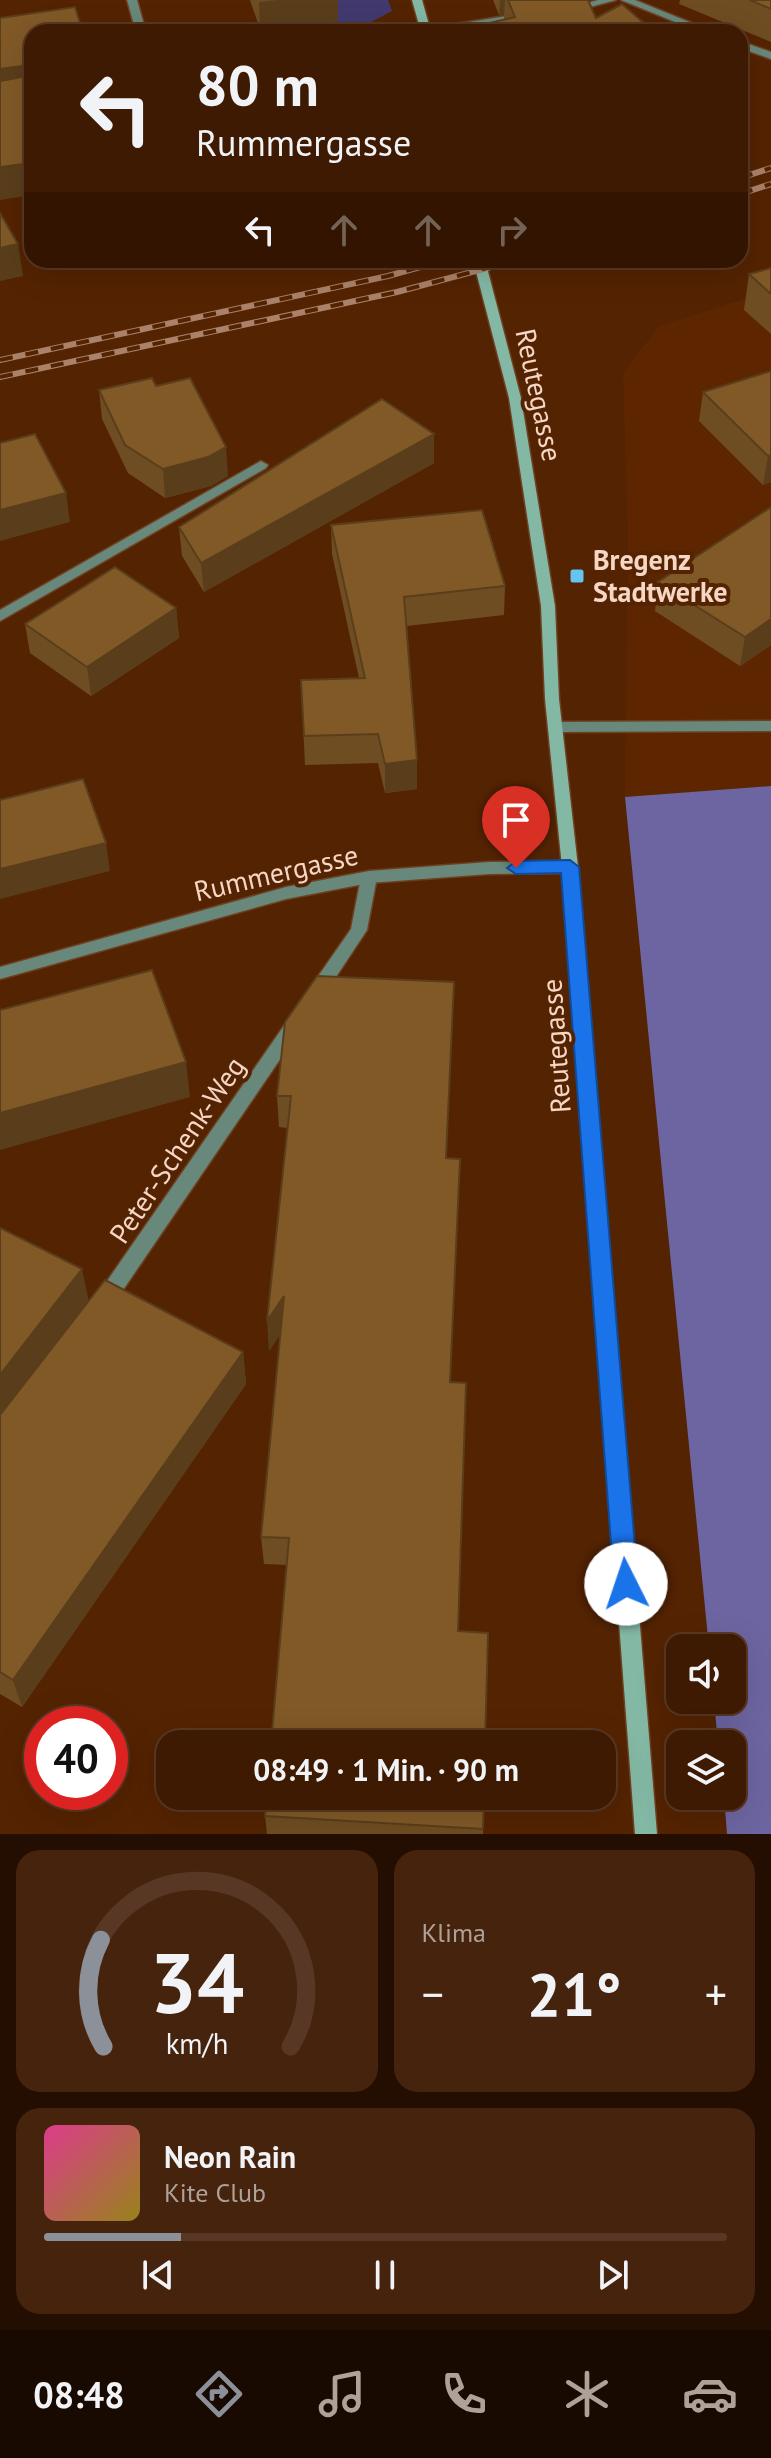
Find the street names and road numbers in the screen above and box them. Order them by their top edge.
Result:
street label: Reutegasse [507,325,572,465]
street label: Rummergasse [190,836,362,909]
street label: Reutegasse [532,978,579,1114]
street label: Peter-Schenk-Weg [100,1049,253,1250]

